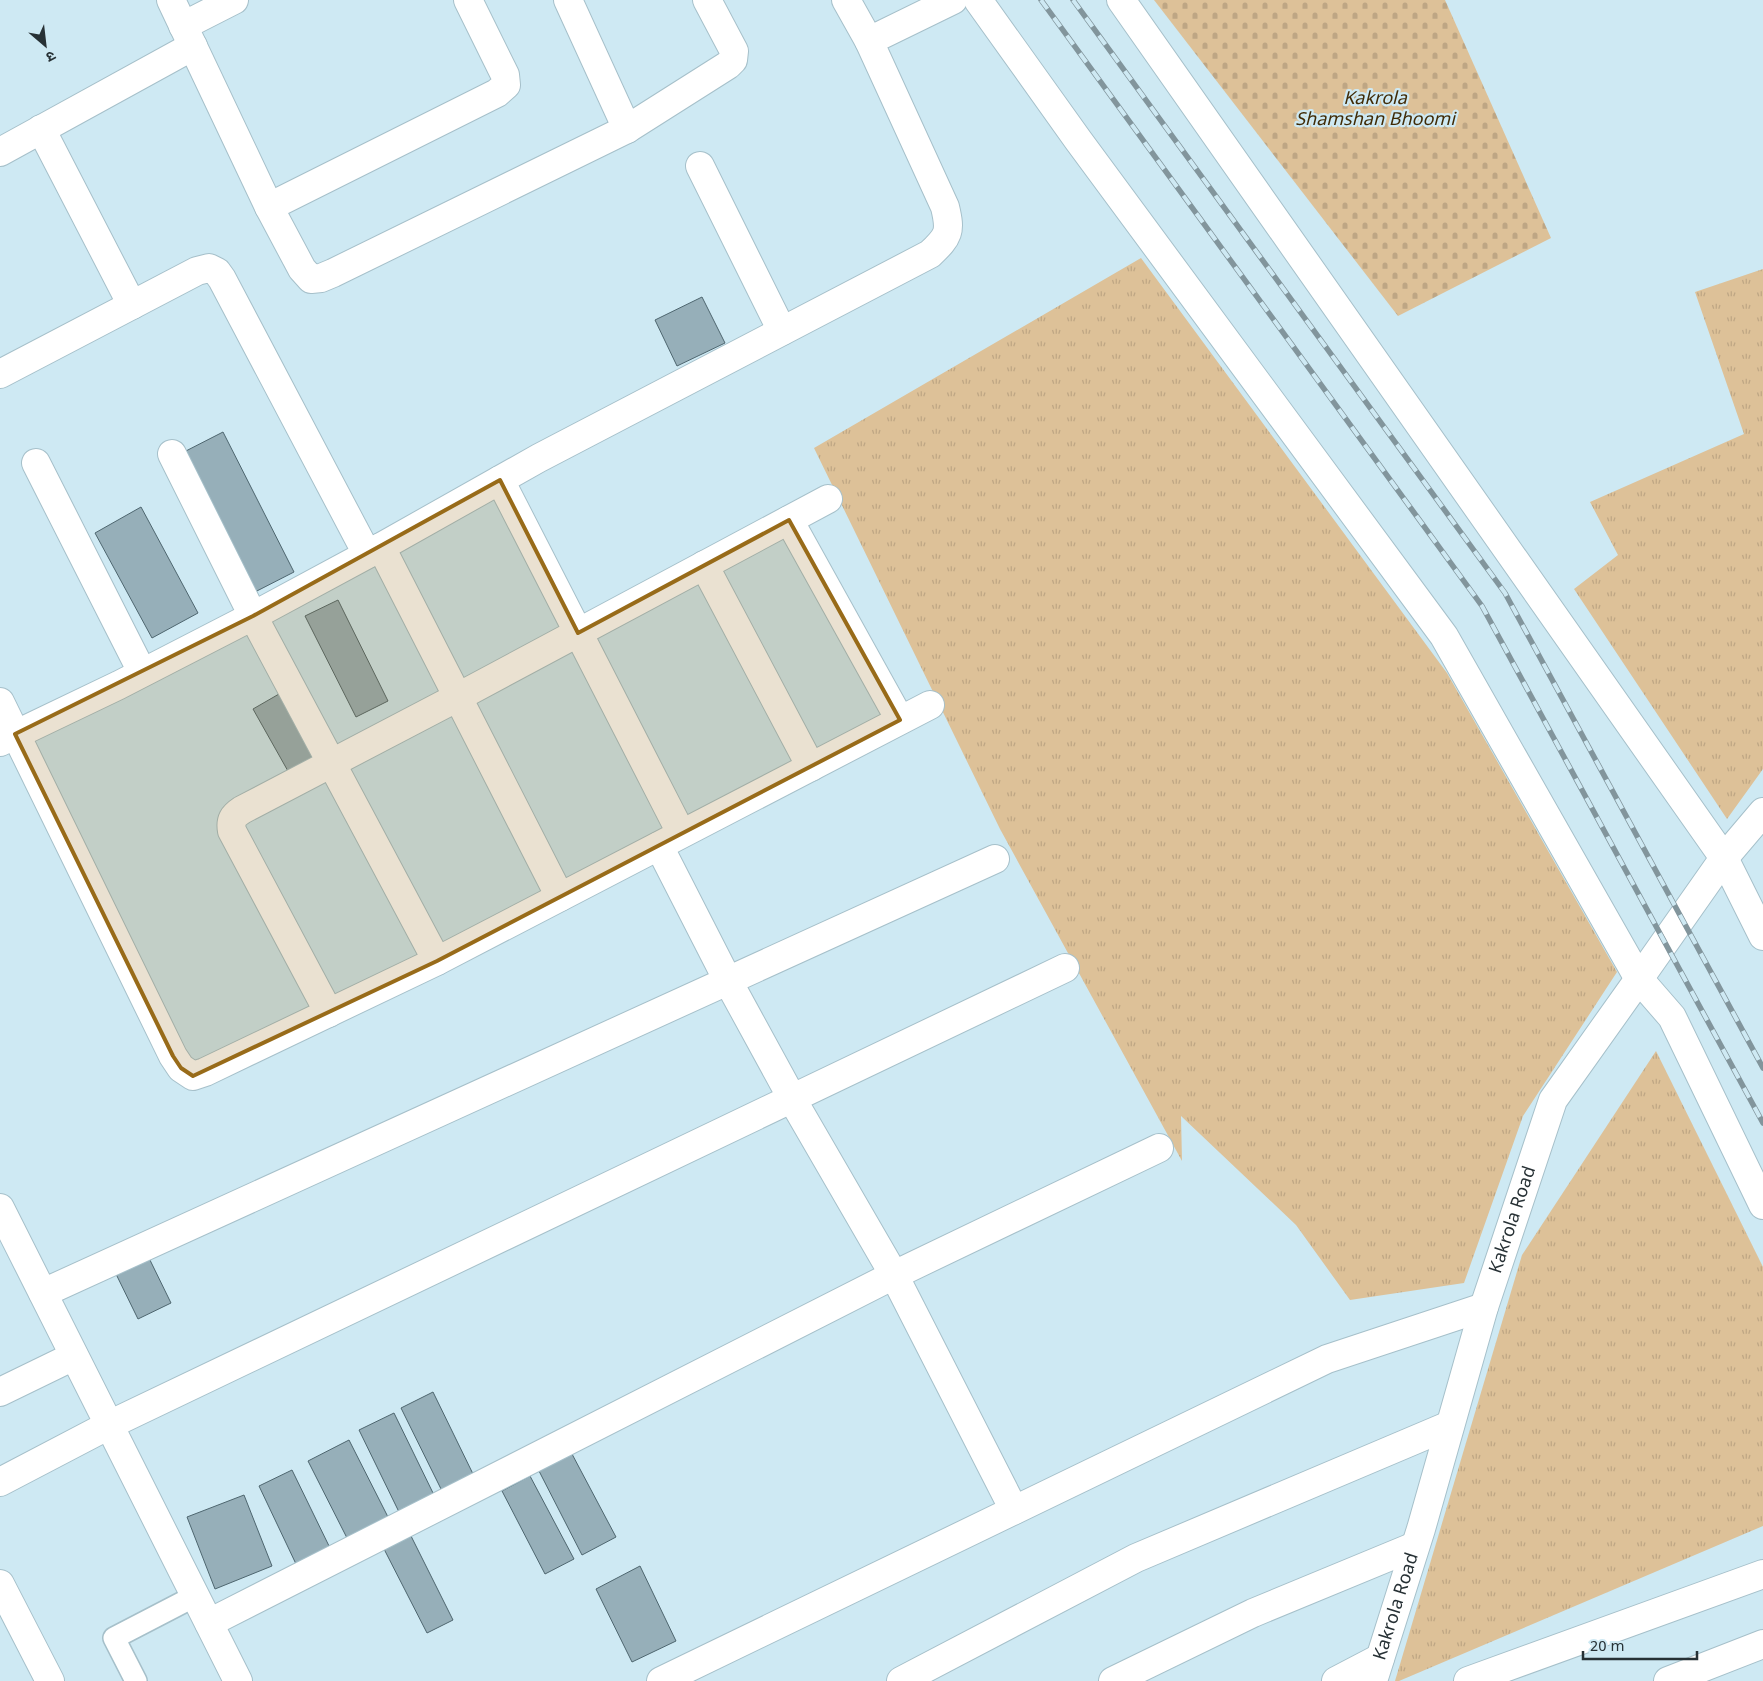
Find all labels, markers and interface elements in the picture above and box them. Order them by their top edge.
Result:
north arrow [20,20,70,70]
text: उ [42,45,58,66]
park label: Kakrola Shamshan Bhoomi [1295,88,1457,132]
street label: Kakrola Road [1484,1163,1542,1276]
street label: Kakrola Road [1369,1550,1424,1663]
scale bar [1583,1628,1697,1660]
text: 20 m [1590,1638,1624,1657]

